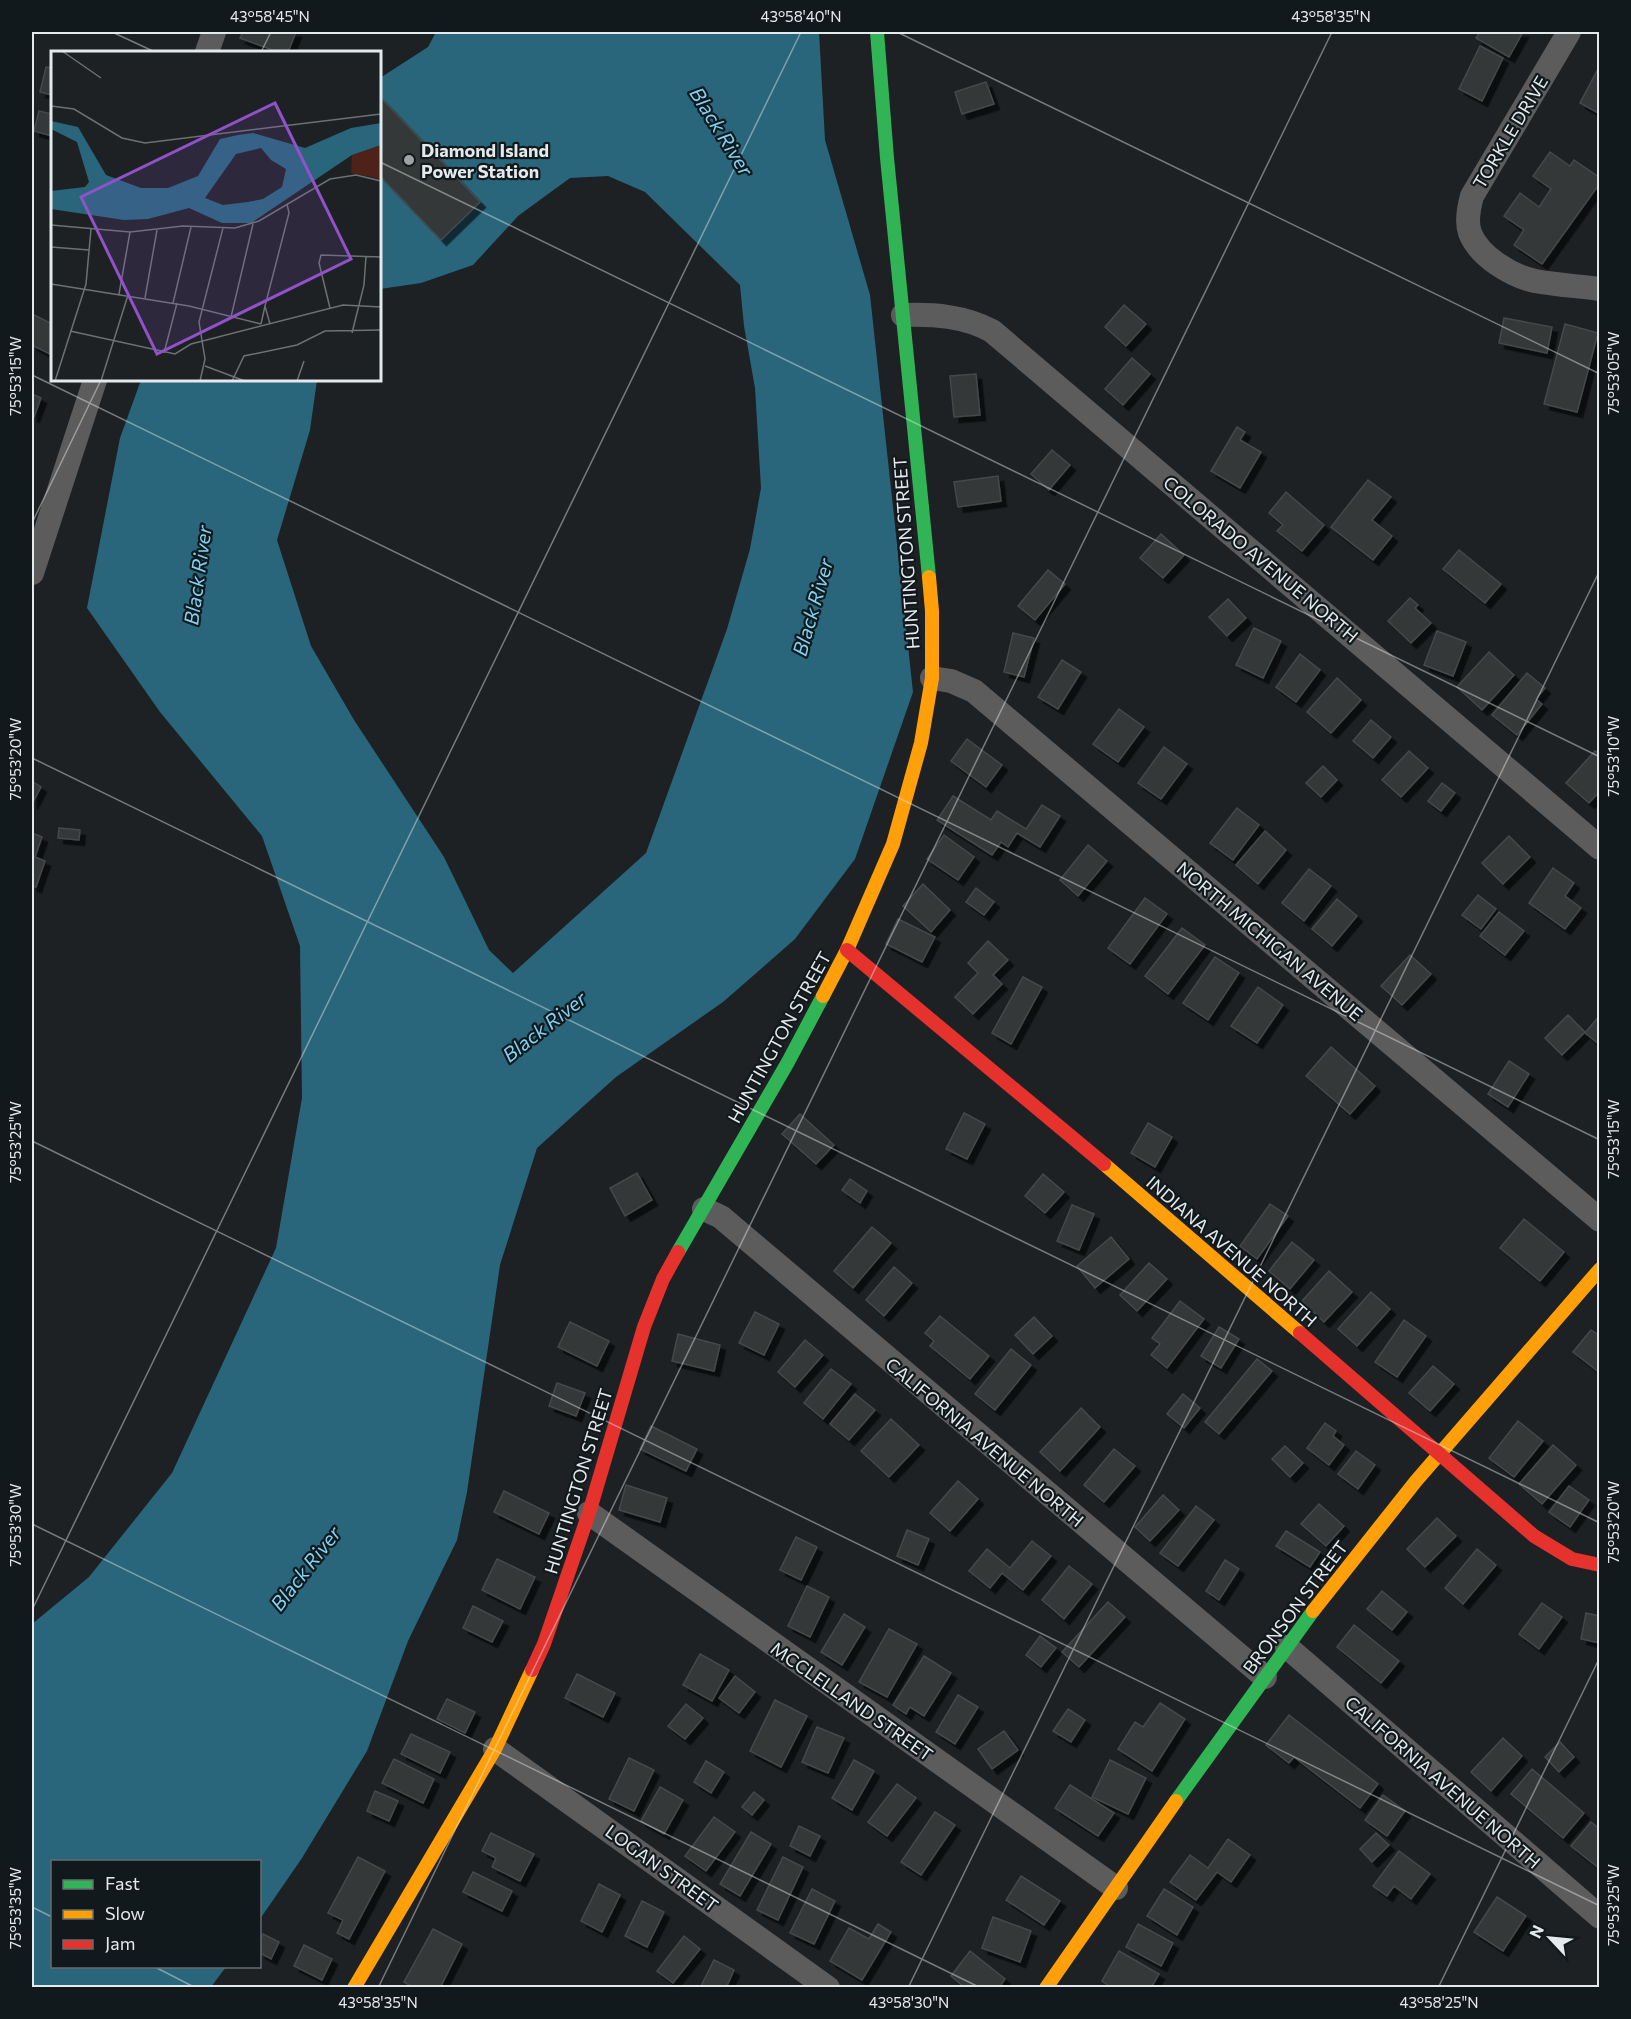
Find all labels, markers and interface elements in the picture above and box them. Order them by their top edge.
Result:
text: 43°58'45"N [230,7,310,25]
text: 43°58'40"N [760,7,842,25]
text: 43°58'35"N [1291,7,1371,25]
inset map [51,51,381,381]
street label: TORKLE DRIVE [1468,72,1552,192]
water label: Black River [685,82,759,181]
place label: Diamond Island Power Station [421,139,549,182]
marker: Diamond Island Power Station [402,153,416,167]
text: 75°53'05"W [1604,331,1622,415]
text: 75°53'15"W [6,336,24,416]
street label: HUNTINGTON STREET [888,456,924,650]
street label: COLORADO AVENUE NORTH [1159,471,1363,647]
water label: Black River [178,523,216,626]
water label: Black River [787,555,838,658]
text: 75°53'10"W [1604,716,1622,796]
text: 75°53'20"W [6,718,24,800]
street label: NORTH MICHIGAN AVENUE [1173,857,1367,1025]
street label: HUNTINGTON STREET [723,947,835,1127]
water label: Black River [497,985,592,1066]
text: 75°53'15"W [1604,1099,1622,1179]
text: 75°53'25"W [6,1101,24,1183]
street label: INDIANA AVENUE NORTH [1142,1171,1322,1331]
street label: CALIFORNIA AVENUE NORTH [882,1353,1088,1531]
street label: HUNTINGTON STREET [539,1386,617,1576]
text: 75°53'20"W [1604,1481,1622,1563]
text: 75°53'30"W [6,1484,24,1567]
water label: Black River [265,1520,346,1615]
street label: BRONSON STREET [1238,1536,1352,1678]
street label: MCCLELLAND STREET [767,1637,937,1765]
street label: CALIFORNIA AVENUE NORTH [1341,1691,1545,1873]
street label: LOGAN STREET [601,1820,723,1916]
legend [51,1860,261,1968]
text: 75°53'25"W [1604,1864,1622,1946]
text: 75°53'35"W [6,1867,24,1949]
text: Fast [105,1872,140,1894]
text: Slow [105,1902,145,1924]
north arrow [1520,1908,1580,1968]
text: N [1525,1922,1547,1941]
text: Jam [105,1932,135,1954]
text: 43°58'35"N [338,1993,418,2011]
text: 43°58'30"N [869,1993,949,2011]
text: 43°58'25"N [1399,1993,1479,2011]

